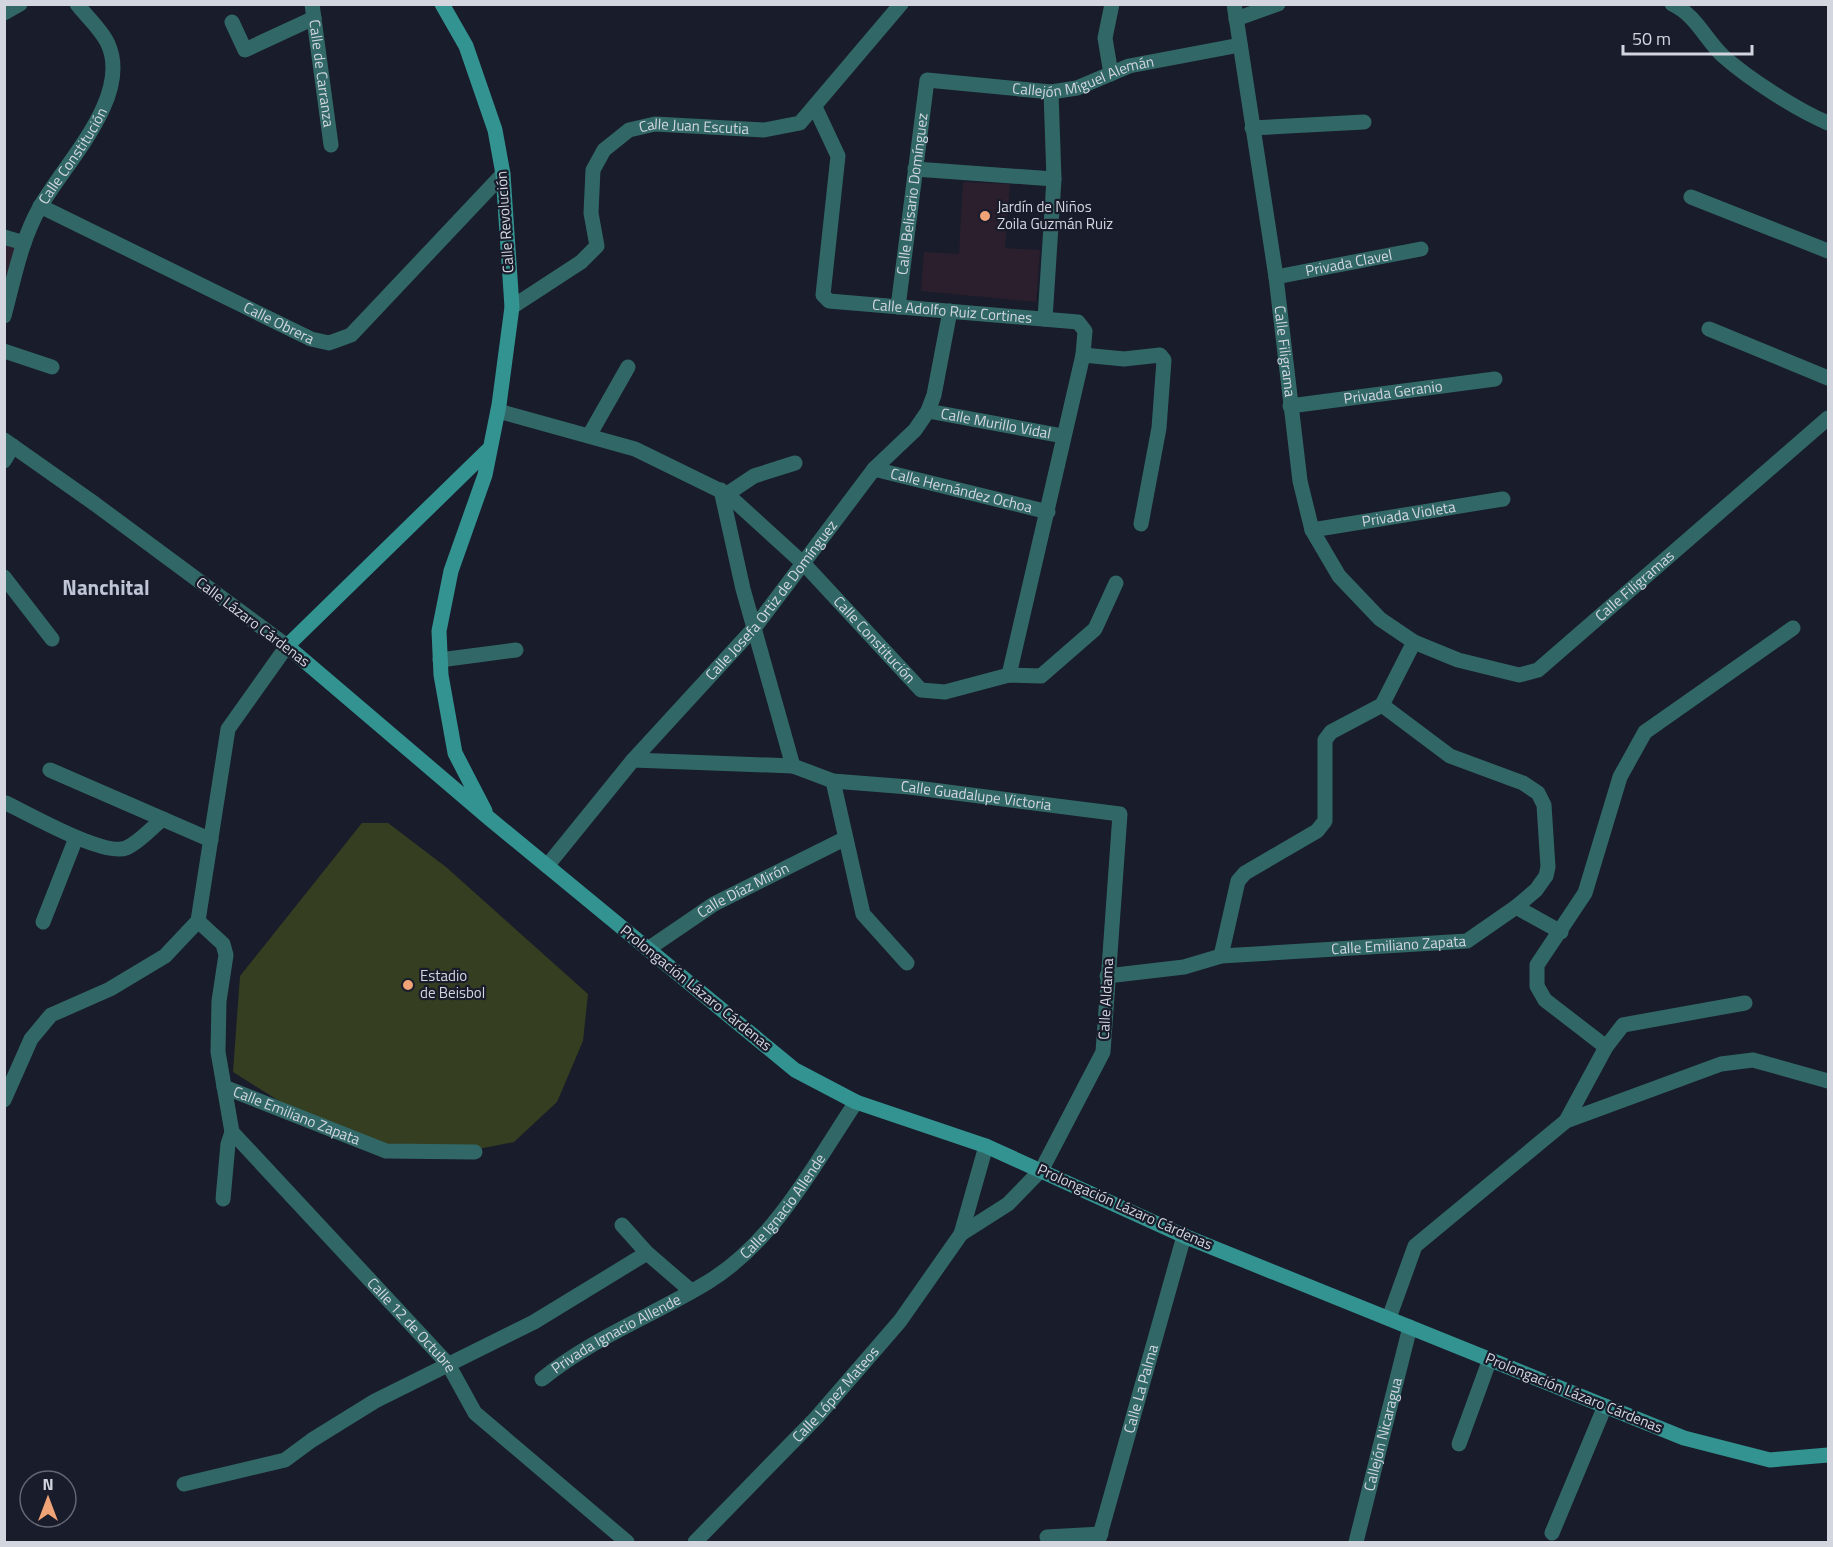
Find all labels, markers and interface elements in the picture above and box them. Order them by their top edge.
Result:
street label: Calle de Carranza [303,18,341,129]
scale bar [1623,18,1752,56]
text: 50 m [1632,25,1671,52]
street label: Callejón Miguel Alemán [1011,50,1156,103]
street label: Calle Constitución [32,103,113,209]
street label: Calle Belisario Domínguez [890,111,934,276]
street label: Calle Juan Escutia [636,112,750,140]
street label: Calle Revolución [489,170,520,274]
place label: Jardín de Niños Zoila Guzmán Ruiz [997,195,1113,235]
marker: Jardín de Niños Zoila Guzmán Ruiz [978,209,992,223]
street label: Privada Clavel [1303,243,1394,282]
street label: Calle Adolfo Ruiz Cortines [871,293,1033,329]
street label: Calle Obrera [240,296,319,350]
street label: Calle Filigrama [1268,304,1302,399]
street label: Privada Geranio [1342,374,1444,410]
street label: Calle Murillo Vidal [939,402,1053,445]
street label: Calle Hernández Ochoa [888,461,1035,519]
street label: Privada Violeta [1360,495,1458,533]
street label: Calle Josefa Ortiz de Domínguez [699,515,843,685]
street label: Calle Filigramas [1589,544,1679,627]
district label: Nanchital [62,571,150,603]
street label: Calle Lázaro Cárdenas [191,571,315,672]
street label: Calle Constitución [828,590,921,688]
street label: Calle Guadalupe Victoria [900,774,1053,816]
street label: Calle Díaz Mirón [692,856,793,923]
street label: Prolongación Lázaro Cárdenas [615,919,777,1056]
street label: Calle Emiliano Zapata [1330,929,1467,960]
street label: Calle Aldama [1092,957,1119,1040]
place label: Estadio de Beisbol [420,964,485,1004]
marker: Estadio de Beisbol [401,978,415,992]
street label: Calle Emiliano Zapata [230,1080,364,1151]
street label: Calle Ignacio Allende [734,1149,831,1264]
street label: Prolongación Lázaro Cárdenas [1034,1157,1217,1256]
street label: Calle 12 de Octubre [362,1272,462,1377]
street label: Privada Ignacio Allende [546,1288,685,1379]
street label: Calle López Mateos [786,1341,884,1447]
street label: Calle La Palma [1117,1341,1164,1436]
street label: Prolongación Lázaro Cárdenas [1482,1346,1666,1439]
street label: Callejón Nicaragua [1357,1375,1408,1493]
north arrow [18,1469,78,1529]
text: N [42,1472,54,1496]

